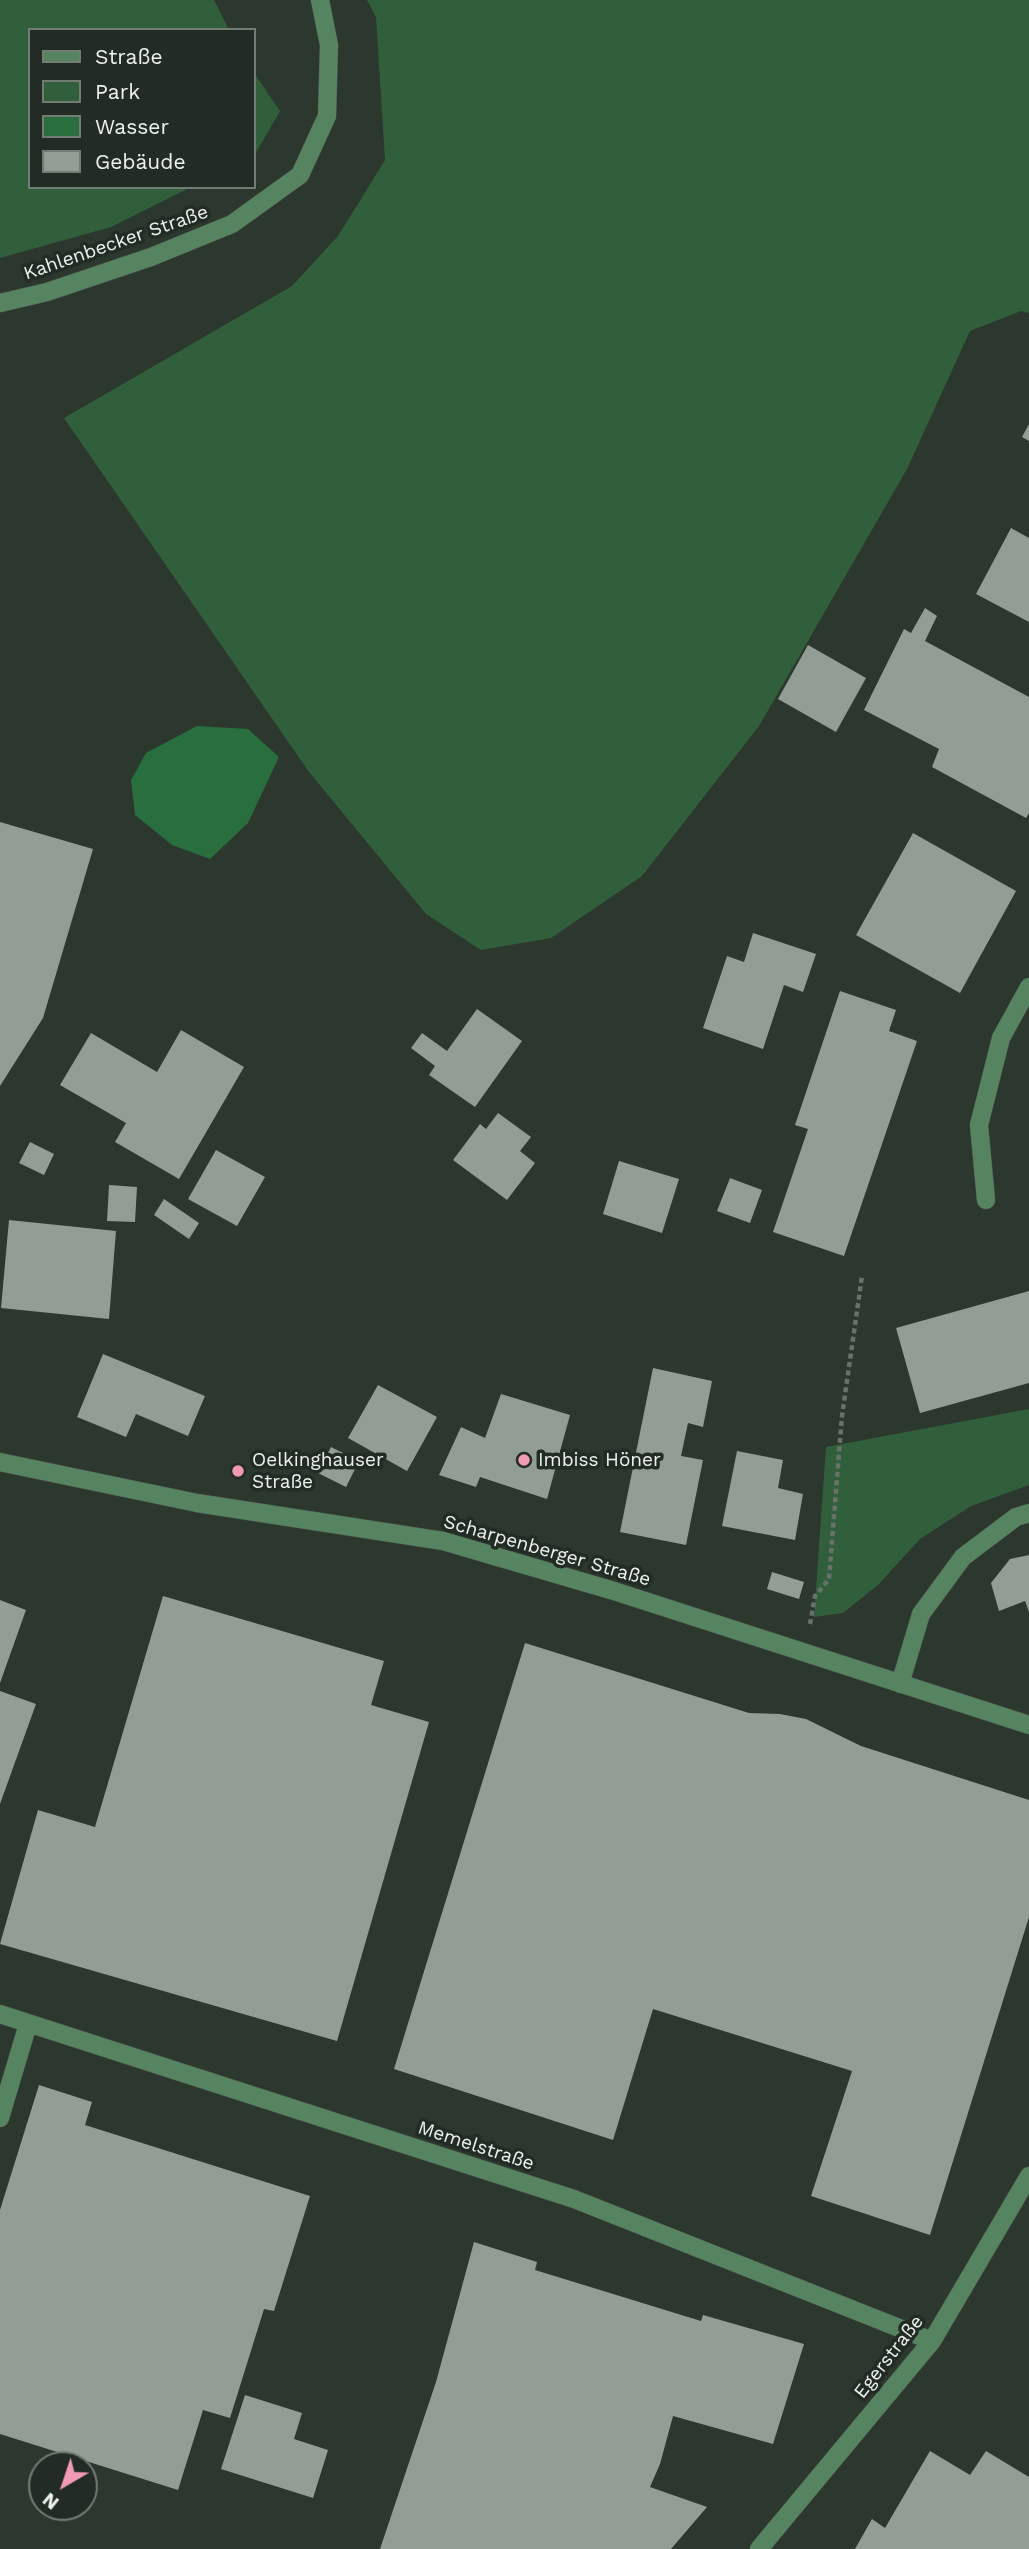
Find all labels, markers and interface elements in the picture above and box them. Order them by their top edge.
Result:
legend [28,28,256,189]
text: Straße [95,44,163,69]
text: Park [95,79,140,104]
text: Wasser [95,114,169,139]
text: Gebäude [95,149,186,174]
street label: Kahlenbecker Straße [21,201,211,285]
place label: Oelkinghauser Straße [252,1449,384,1493]
place label: Imbiss Höner [538,1449,661,1471]
marker: Imbiss Höner [516,1452,532,1468]
marker: Oelkinghauser Straße [230,1463,246,1479]
street label: Scharpenberger Straße [441,1511,653,1591]
street label: Memelstraße [415,2116,537,2176]
street label: Egerstraße [849,2311,929,2403]
north arrow [28,2451,98,2521]
text: N [38,2488,63,2515]

